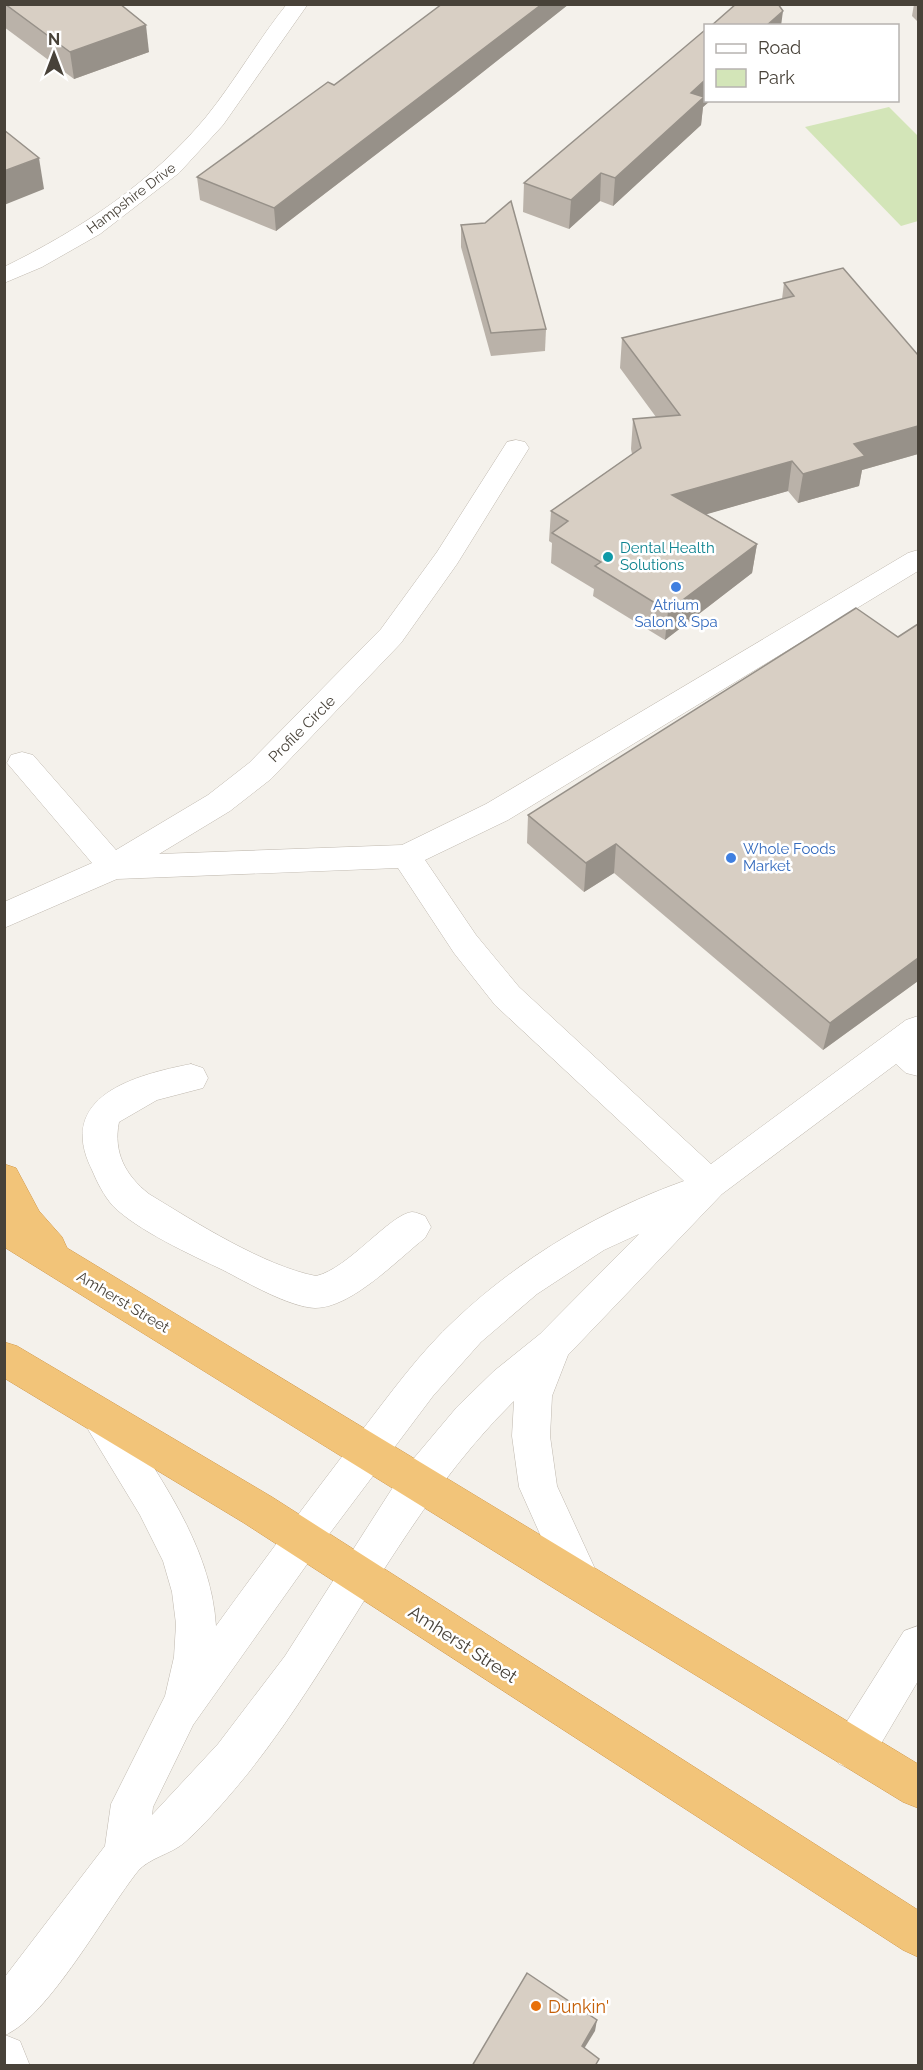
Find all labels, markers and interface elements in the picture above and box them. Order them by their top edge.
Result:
north arrow [24,24,84,84]
legend [704,24,899,102]
text: N [48,30,60,49]
text: Road [758,37,801,58]
text: Park [758,67,795,88]
street label: Hampshire Drive [83,159,179,237]
place label: Dental Health Solutions [620,539,715,574]
marker: Dental Health Solutions [601,550,615,564]
marker: Atrium Salon & Spa [669,580,683,594]
place label: Atrium Salon & Spa [634,596,718,631]
street label: Profile Circle [265,692,339,766]
place label: Whole Foods Market [743,840,836,875]
marker: Whole Foods Market [724,851,738,865]
street label: Amherst Street [74,1267,172,1337]
street label: Amherst Street [405,1601,521,1687]
place label: Dunkin' [548,1996,609,2017]
marker: Dunkin' [529,1999,543,2013]

